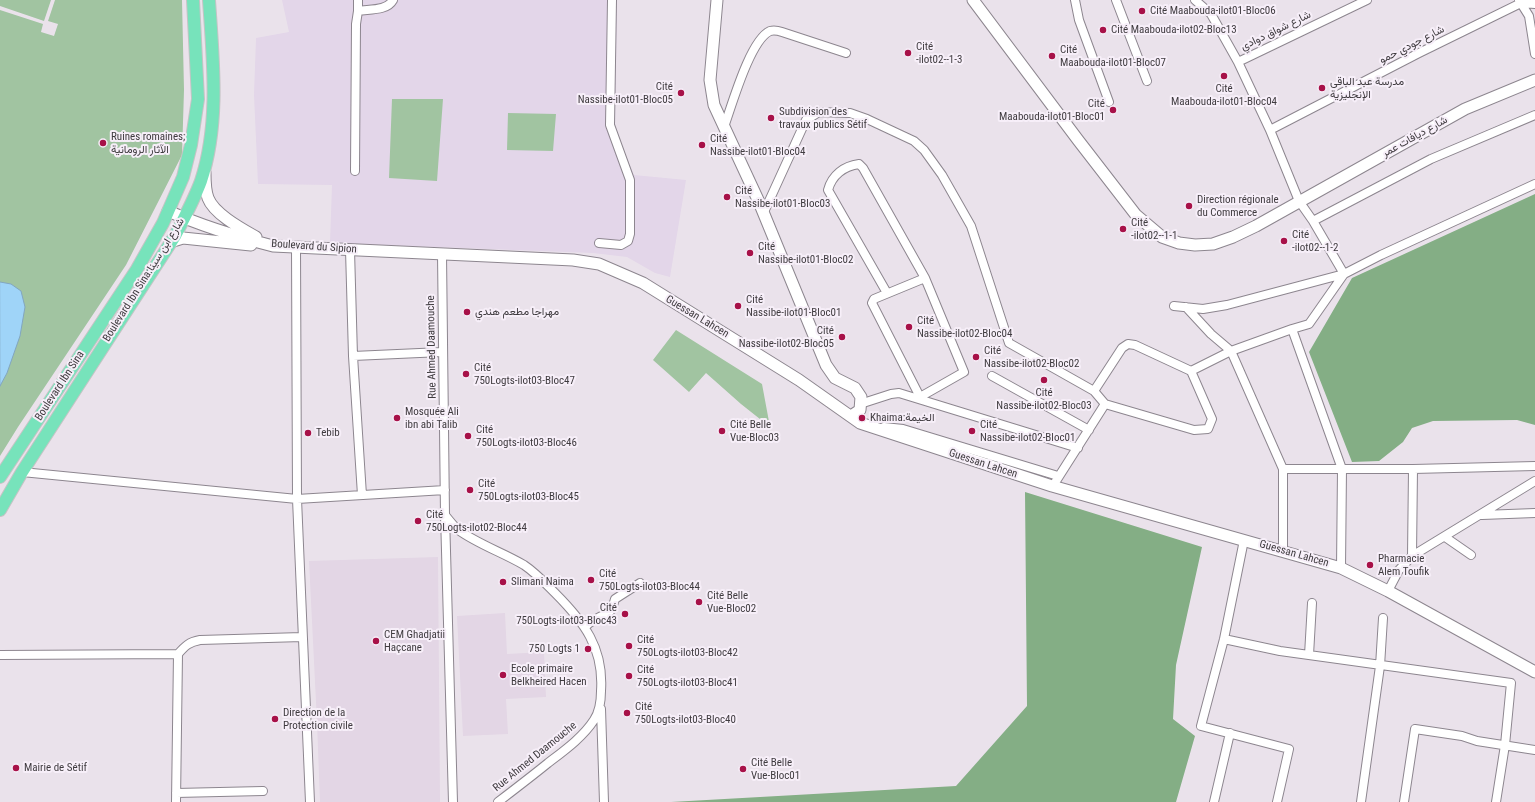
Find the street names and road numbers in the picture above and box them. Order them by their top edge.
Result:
street label: شارع شواق دوادي [1239,8,1313,54]
street label: شارع جودي حمو [1377,23,1447,67]
street label: شارع ديافات عمر [1380,114,1450,160]
street label: Boulevard Ibn Sina:شارع ابن سينا [100,216,188,344]
street label: Boulevard du Sipion [271,237,357,257]
street label: Guessan Lahcen [663,293,731,341]
street label: Rue Ahmed Daamouche [424,295,440,399]
street label: Boulevard Ibn Sina [33,349,87,423]
street label: Guessan Lahcen [947,447,1019,481]
street label: Guessan Lahcen [1258,538,1330,570]
street label: Rue Ahmed Daamouche [491,719,579,795]

